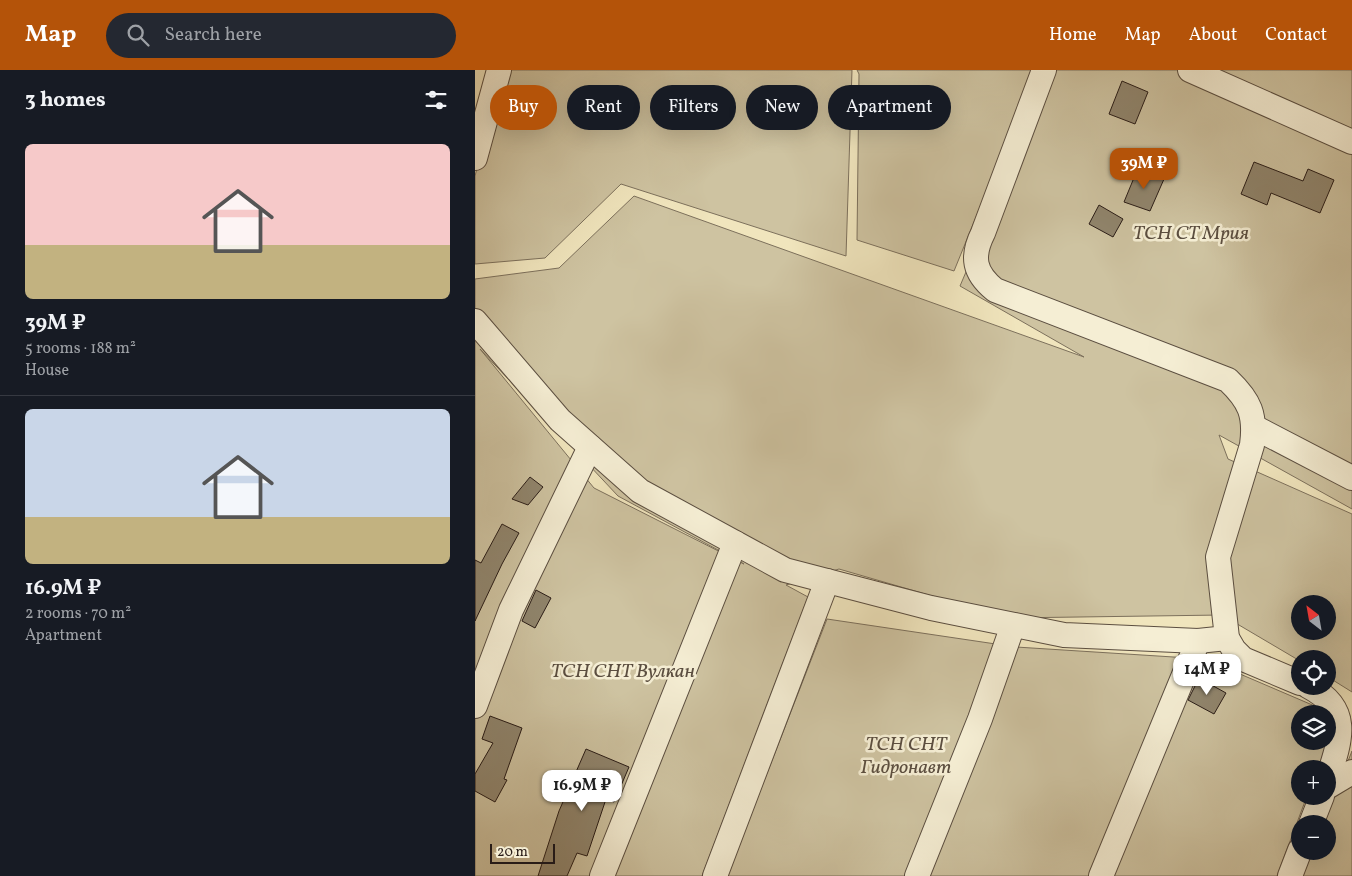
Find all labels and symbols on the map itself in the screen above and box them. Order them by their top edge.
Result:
pin: 39M ₽ [1109,148,1179,190]
park label: ТСН СТ Мрия [1133,220,1249,248]
north arrow [1291,595,1336,640]
pin: 14M ₽ [1172,654,1242,696]
park label: ТСН СНТ Вулкан [551,658,695,686]
park label: ТСН СНТ Гидронавт [861,731,951,782]
pin: 16.9M ₽ [536,770,628,812]
scale bar [490,841,555,864]

